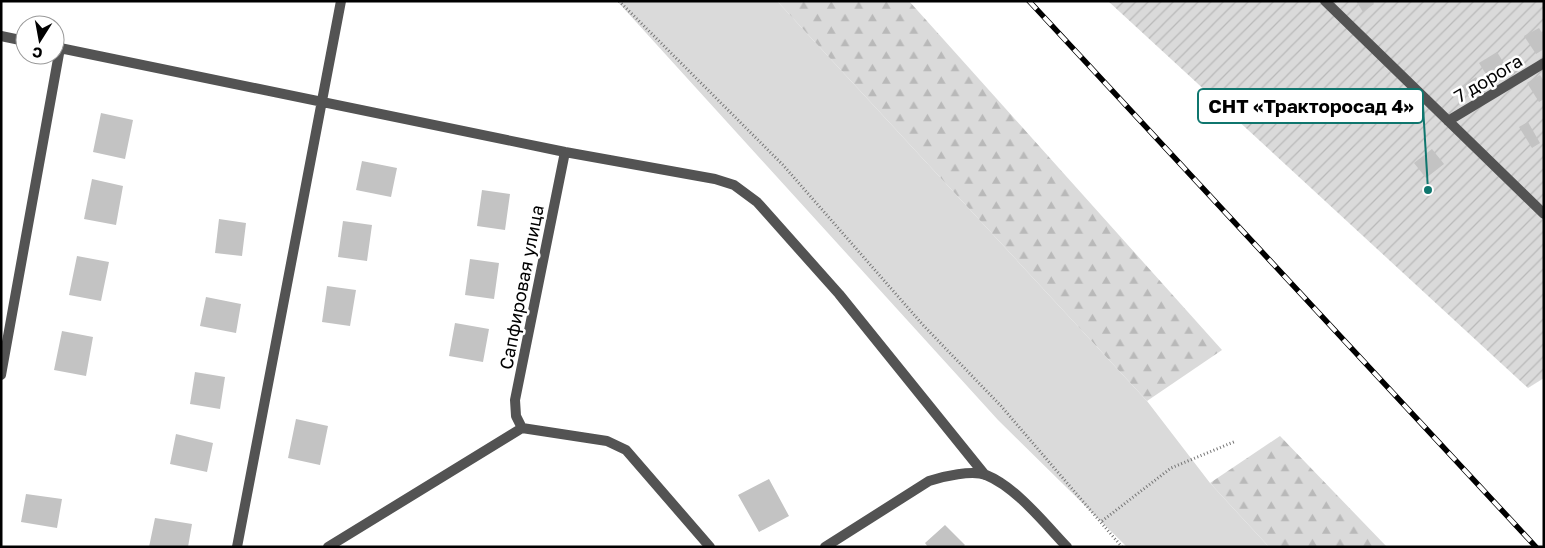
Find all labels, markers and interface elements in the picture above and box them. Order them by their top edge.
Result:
north arrow [15,15,65,65]
text: С [31,44,44,63]
street label: 7 дорога [1450,49,1526,107]
callout: СНТ «Тракторосад 4» [1198,89,1423,123]
text: СНТ «Тракторосад 4» [1208,94,1414,117]
street label: Сапфировая улица [494,203,548,371]

